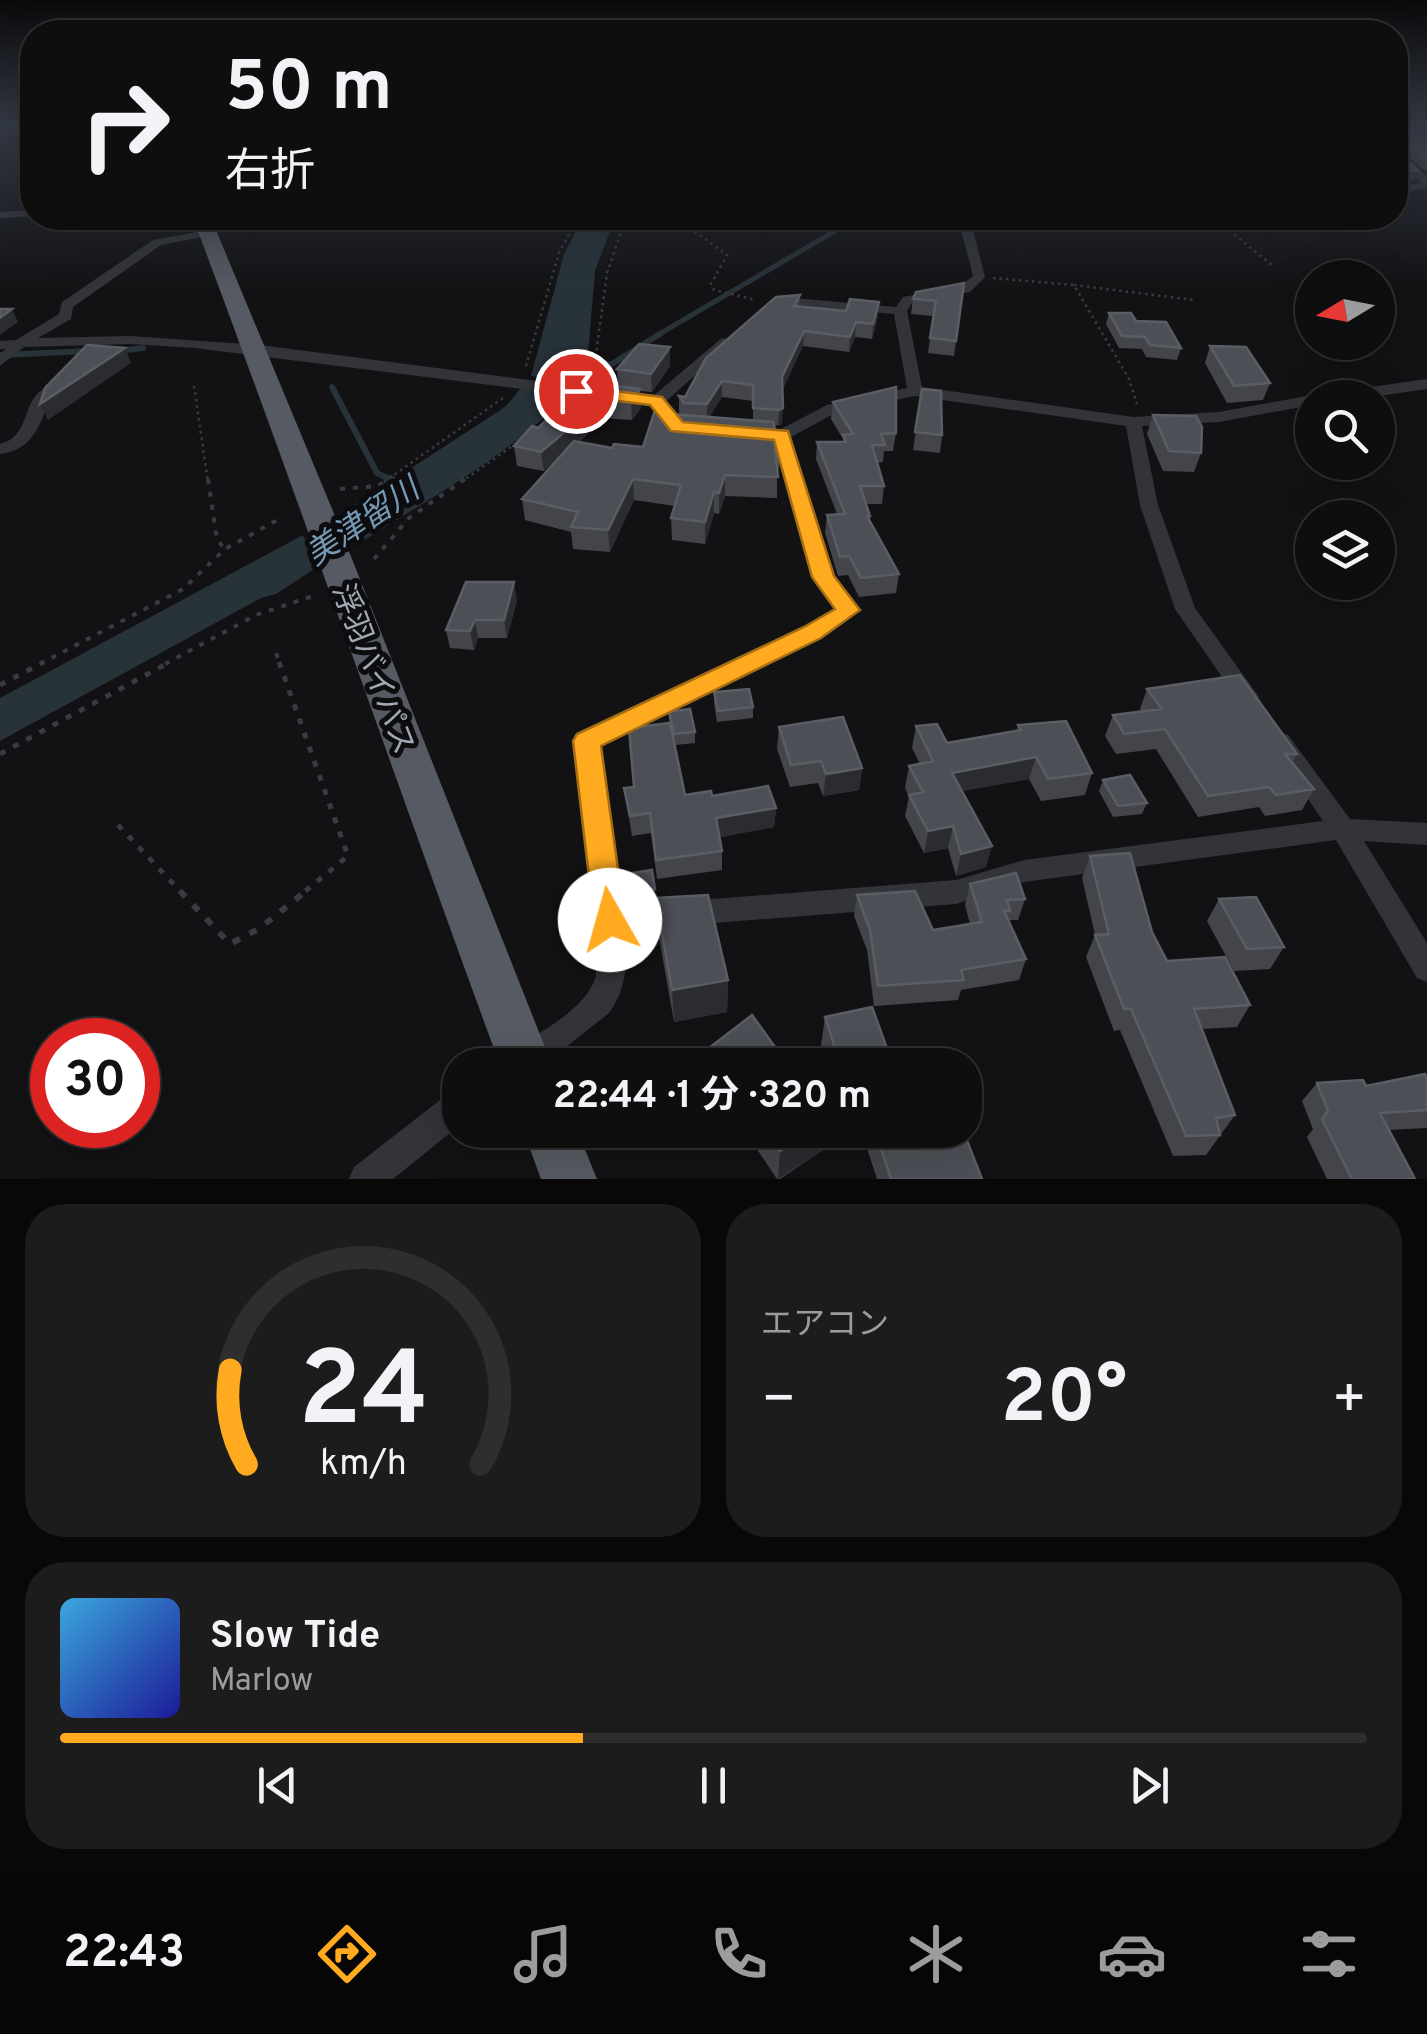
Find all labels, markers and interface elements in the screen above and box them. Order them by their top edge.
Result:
text: 50 m [225,46,392,135]
icon: right [60,60,190,190]
text: 右折 [225,145,315,202]
north arrow [1295,260,1395,360]
map controls [1295,260,1395,600]
pin [534,349,619,434]
icon: arrive [549,364,604,419]
button: search [1295,380,1395,480]
water label: 美津留川 [299,469,430,576]
button: layers [1295,500,1395,600]
street label: 浮羽バイパス [322,580,421,760]
position arrow [558,868,662,972]
speed limit sign: 30 [30,1018,160,1148]
text: 22:44 · 1 分 · 320 m [553,1073,871,1122]
text: エアコン [761,1306,889,1346]
text: 24 [298,1330,428,1462]
text: 20° [1001,1354,1127,1449]
text: − [761,1367,796,1437]
text: + [1332,1367,1367,1437]
text: km/h [320,1442,406,1488]
text: Slow Tide [210,1613,380,1662]
text: Marlow [210,1662,313,1702]
icon: previous [250,1758,305,1813]
icon: pause [686,1758,741,1813]
icon: next [1122,1758,1177,1813]
icon: directions [312,1919,382,1989]
icon: music [508,1919,578,1989]
icon: phone [704,1919,774,1989]
icon: climate [901,1919,971,1989]
icon: car [1097,1919,1167,1989]
icon: filters [1294,1919,1364,1989]
text: 22:43 [63,1926,185,1983]

